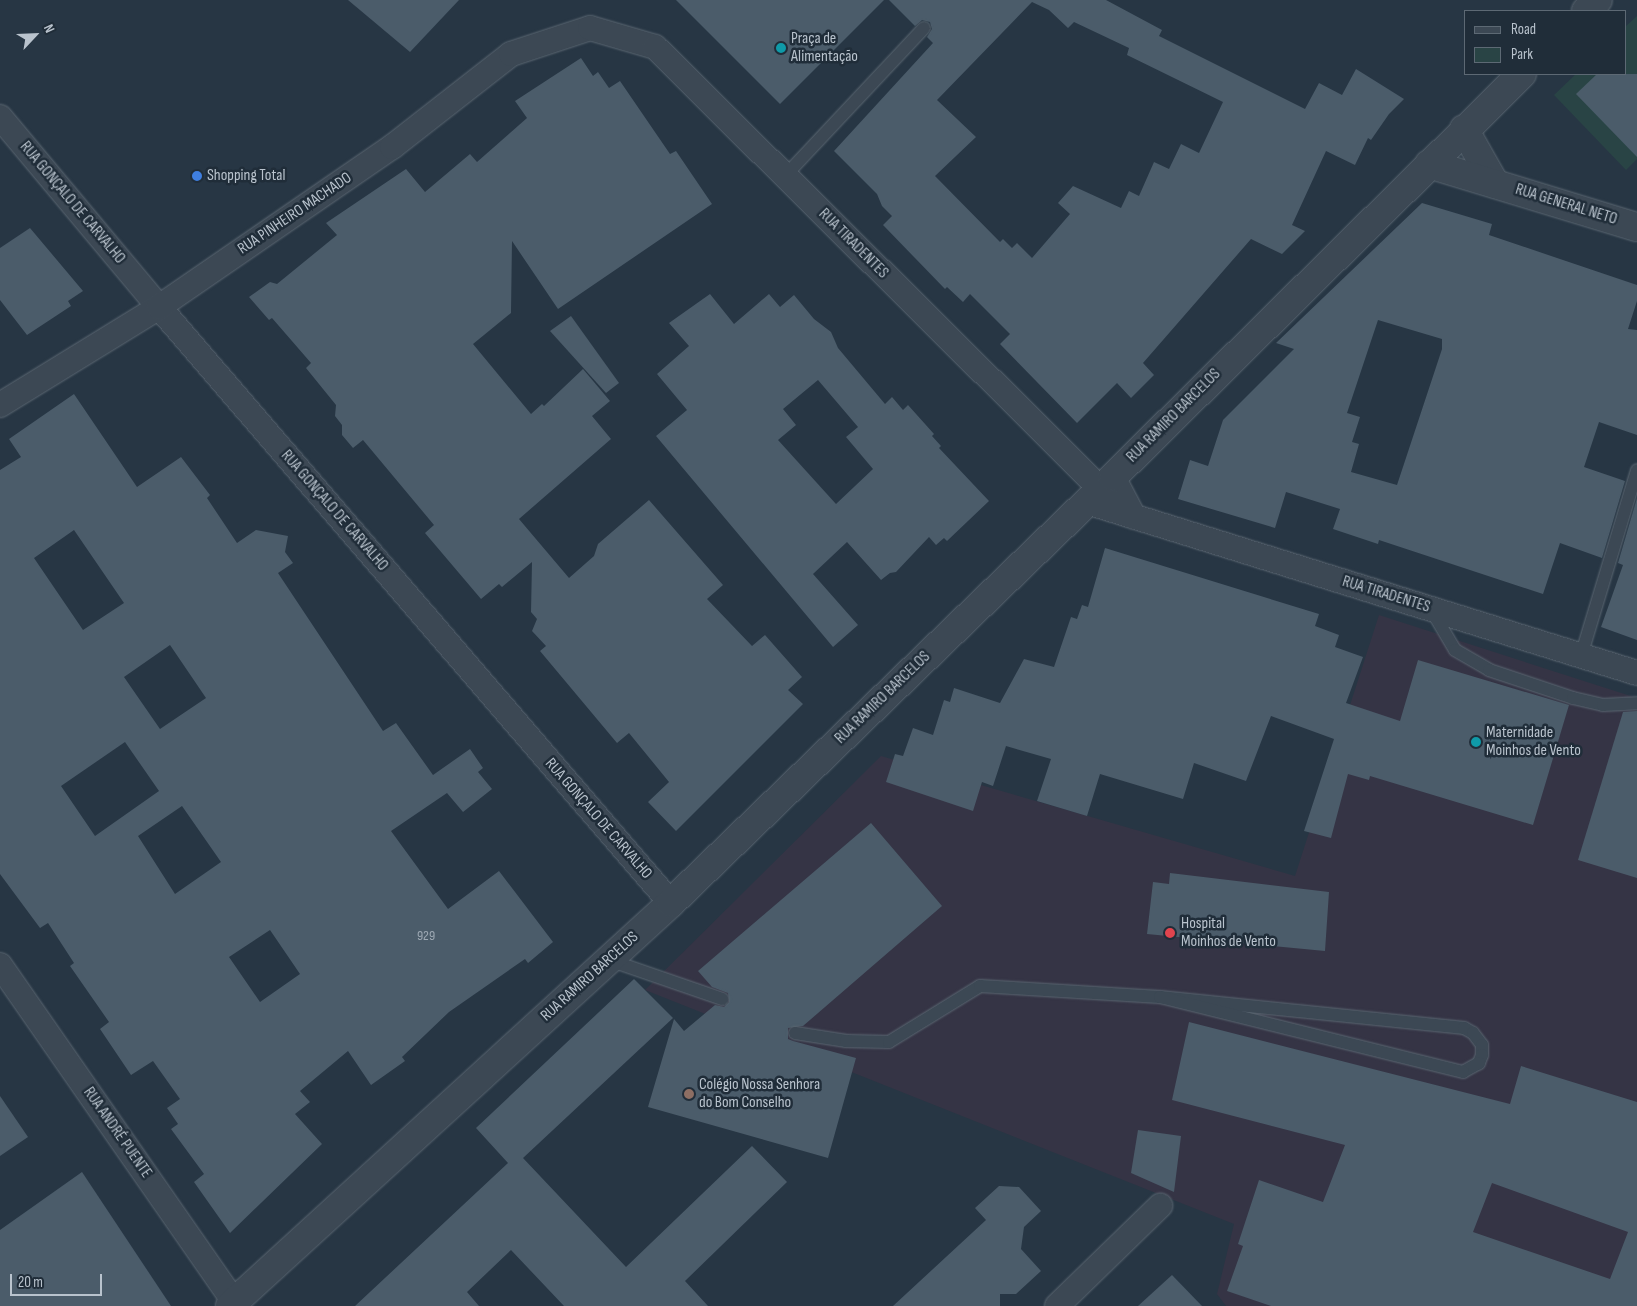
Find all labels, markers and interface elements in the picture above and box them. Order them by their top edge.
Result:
north arrow [10,10,60,60]
legend [1464,10,1627,75]
text: Road [1511,20,1536,39]
text: N [40,21,58,35]
place label: Praça de Alimentação [791,29,858,67]
marker: Praça de Alimentação [775,42,787,54]
text: Park [1511,45,1533,64]
street label: RUA GONÇALO DE CARVALHO [15,138,129,268]
place label: Shopping Total [207,166,285,186]
street label: RUA PINHEIRO MACHADO [234,169,356,259]
marker: Shopping Total [191,170,203,182]
street label: RUA GENERAL NETO [1513,180,1619,230]
street label: RUA TIRADENTES [814,205,892,283]
street label: RUA RAMIRO BARCELOS [1123,365,1225,467]
street label: RUA GONÇALO DE CARVALHO [276,447,392,575]
street label: RUA TIRADENTES [1340,573,1432,617]
street label: RUA RAMIRO BARCELOS [831,648,935,748]
place label: Maternidade Moinhos de Vento [1486,723,1581,761]
marker: Maternidade Moinhos de Vento [1470,736,1482,748]
street label: RUA GONÇALO DE CARVALHO [540,755,656,883]
place label: Hospital Moinhos de Vento [1181,914,1276,952]
marker: Hospital Moinhos de Vento [1163,926,1177,940]
house number: 929 [417,928,435,944]
street label: RUA RAMIRO BARCELOS [537,928,643,1026]
place label: Colégio Nossa Senhora do Bom Conselho [699,1075,820,1113]
street label: RUA ANDRÉ PUENTE [79,1084,155,1182]
marker: Colégio Nossa Senhora do Bom Conselho [683,1088,695,1100]
scale bar [12,1264,105,1296]
text: 20 m [18,1273,43,1292]

